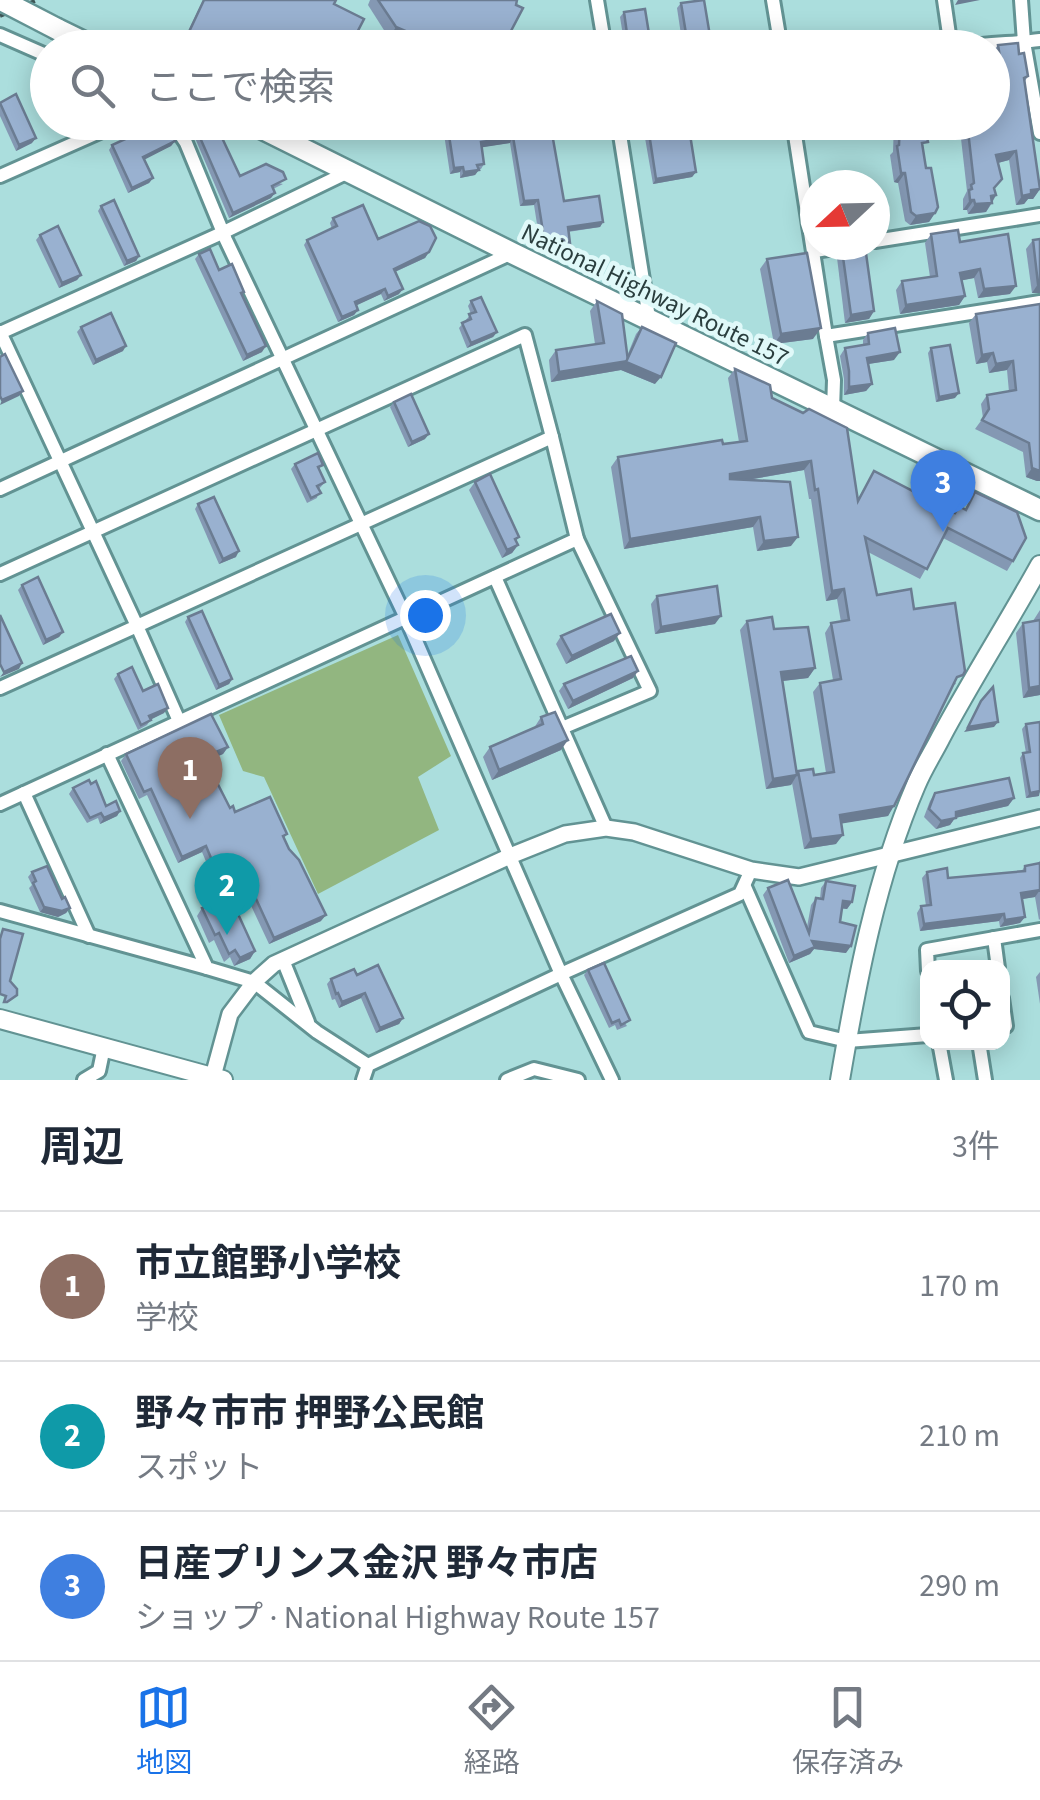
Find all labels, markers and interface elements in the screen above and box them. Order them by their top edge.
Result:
search box [30,30,1010,140]
icon: search [65,58,120,113]
text: ここで検索 [145,61,335,115]
north arrow [800,170,890,260]
street label: National Highway Route 157 [515,214,795,376]
pin: 3 [910,450,976,532]
your location [400,590,451,641]
pin: 1 [158,736,222,819]
pin: 2 [194,852,260,935]
map controls [920,960,1010,1050]
button: locate [920,960,1010,1050]
text: 周辺 [40,1118,124,1178]
text: 3件 [952,1124,1000,1170]
text: 市立館野小学校 [135,1237,401,1291]
text: 1 [64,1263,81,1309]
text: 170 m [919,1263,1000,1309]
text: 学校 [135,1295,199,1341]
text: 野々市市 押野公民館 [135,1387,485,1441]
text: 2 [64,1413,81,1459]
text: 210 m [919,1413,1000,1459]
text: スポット [135,1445,263,1491]
text: 日産プリンス金沢 野々市店 [135,1537,598,1591]
text: 3 [64,1563,81,1609]
text: 290 m [919,1563,1000,1609]
text: ショップ · National Highway Route 157 [135,1595,660,1641]
tab: 地図 [136,1680,192,1783]
tab: 経路 [464,1680,520,1783]
tab: 保存済み [792,1680,904,1783]

